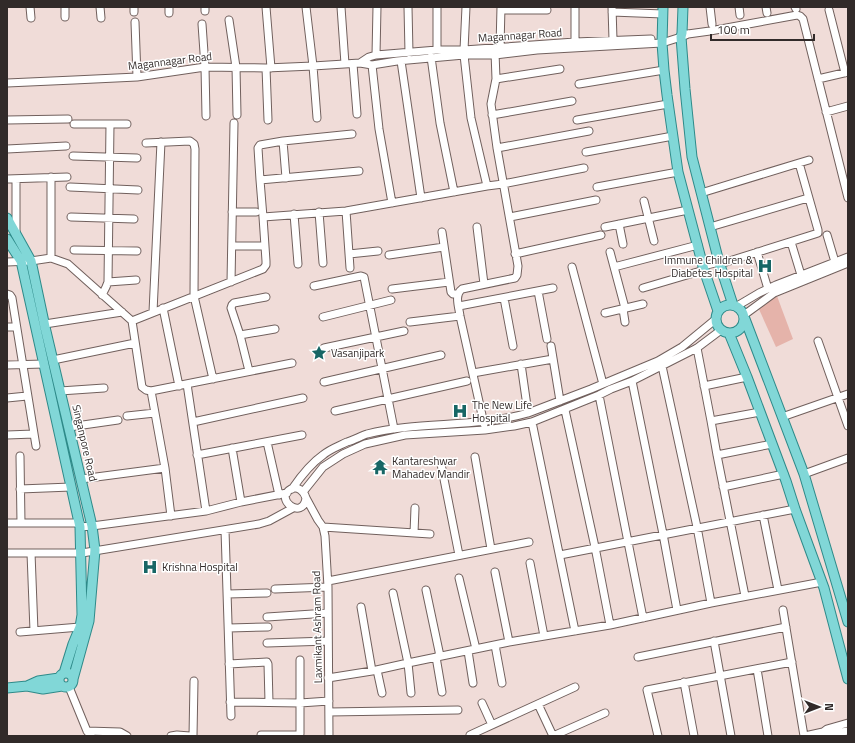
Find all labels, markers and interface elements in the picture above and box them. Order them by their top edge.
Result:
scale bar [711,16,814,42]
text: 100 m [717,20,750,39]
street label: Magannagar Road [477,24,563,46]
street label: Magannagar Road [127,48,213,74]
place label: Immune Children & Diabetes Hospital [664,252,753,281]
hospital icon: Immune Children & Diabetes Hospital [756,257,774,275]
place icon: Vasanjipark [310,344,328,362]
place label: Vasanjipark [331,345,385,361]
place label: The New Life Hospital [472,397,533,426]
hospital icon: The New Life Hospital [451,402,469,420]
street label: Singanpore Road [68,403,102,483]
place label: Kantareshwar Mahadev Mandir [392,453,470,482]
temple icon: Kantareshwar Mahadev Mandir [371,458,389,476]
hospital icon: Krishna Hospital [141,558,159,576]
place label: Krishna Hospital [162,559,238,575]
street label: Laxmikant Ashram Road [308,570,326,683]
north arrow [799,687,839,727]
text: N [821,703,837,711]

